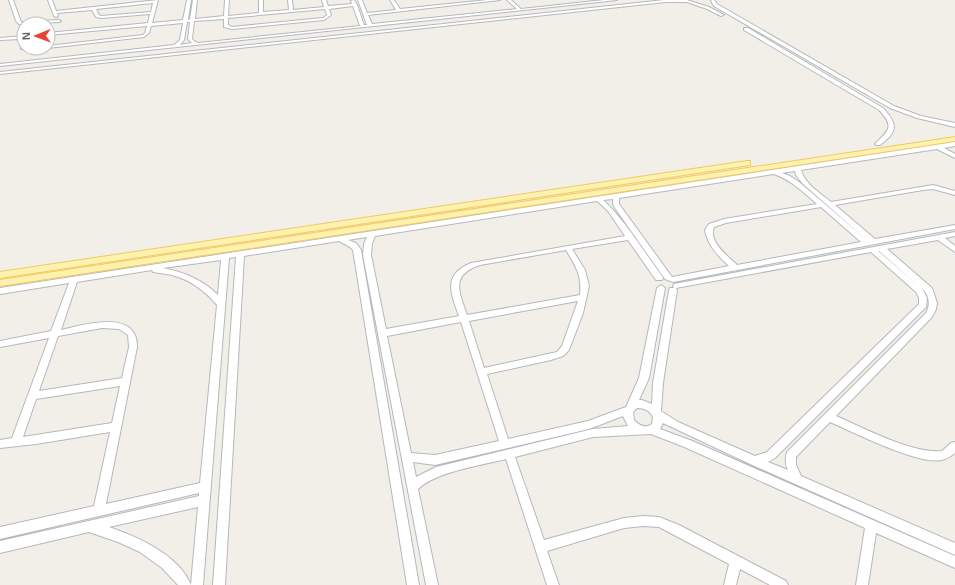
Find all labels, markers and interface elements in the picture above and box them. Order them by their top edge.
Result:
north arrow [16,16,56,56]
text: N [20,32,32,40]

